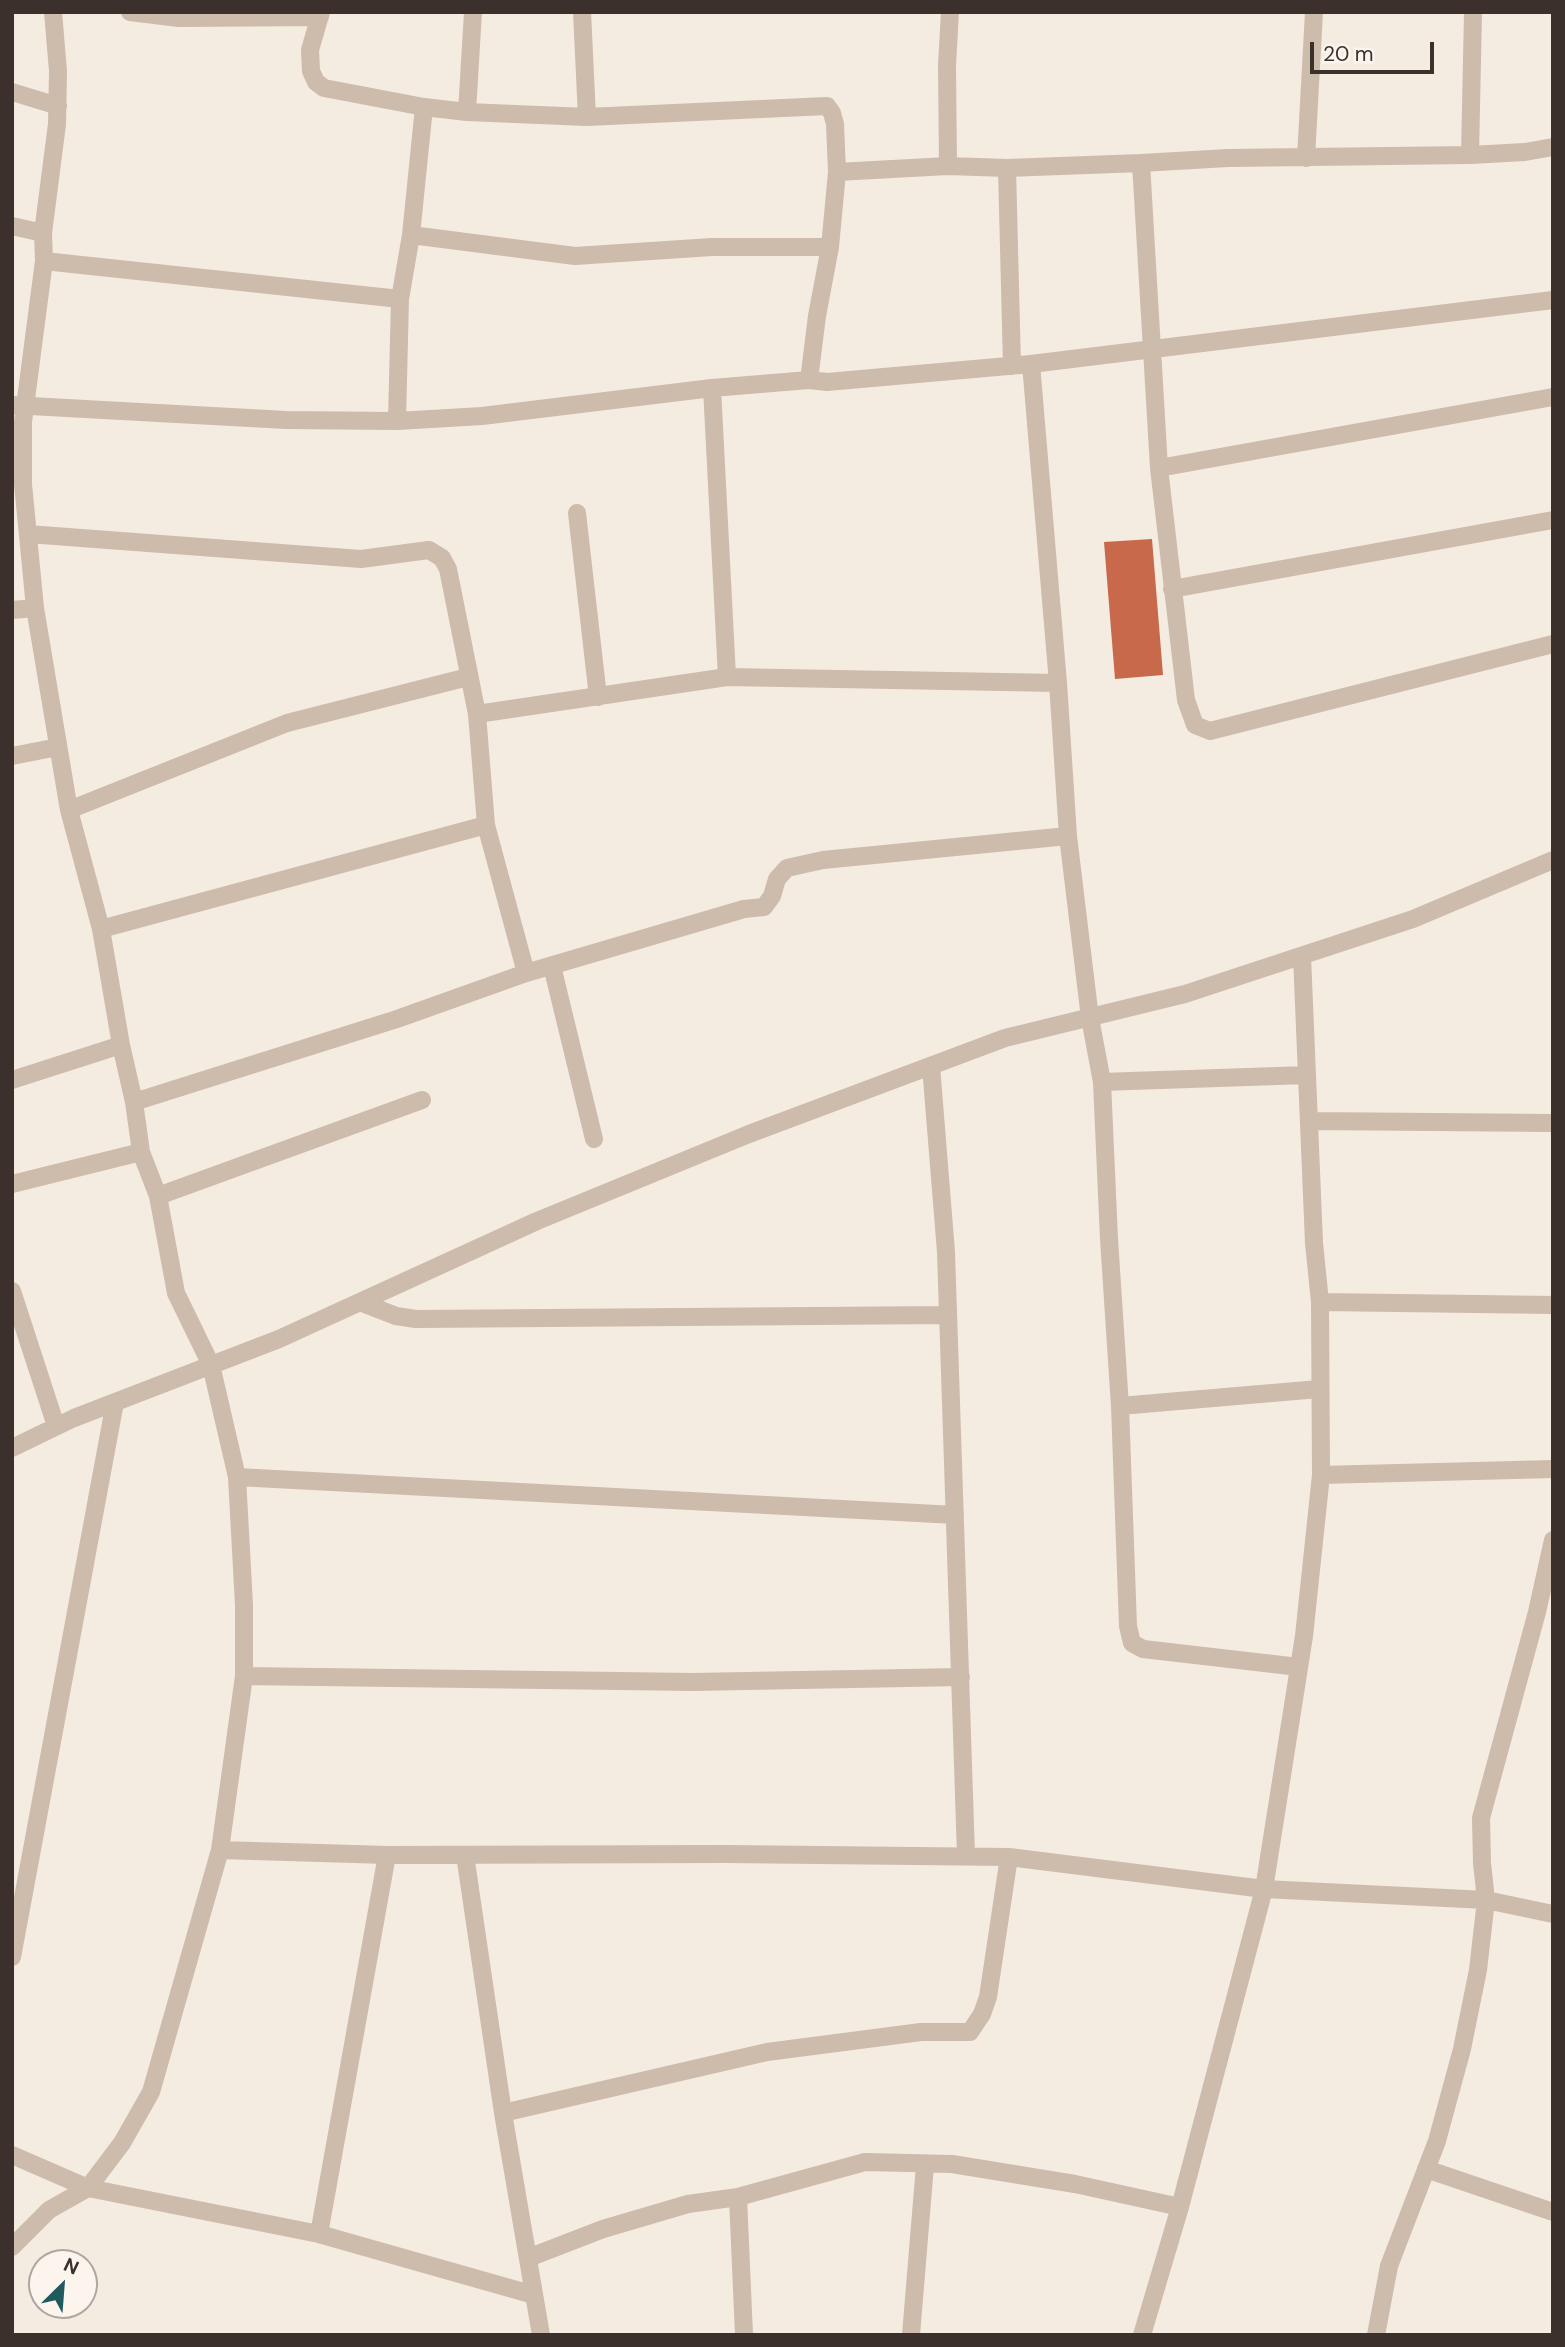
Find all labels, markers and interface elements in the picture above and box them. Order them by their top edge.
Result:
scale bar [1313,28,1437,72]
text: 20 m [1323,40,1374,68]
north arrow [28,2249,98,2319]
text: N [60,2252,83,2281]

